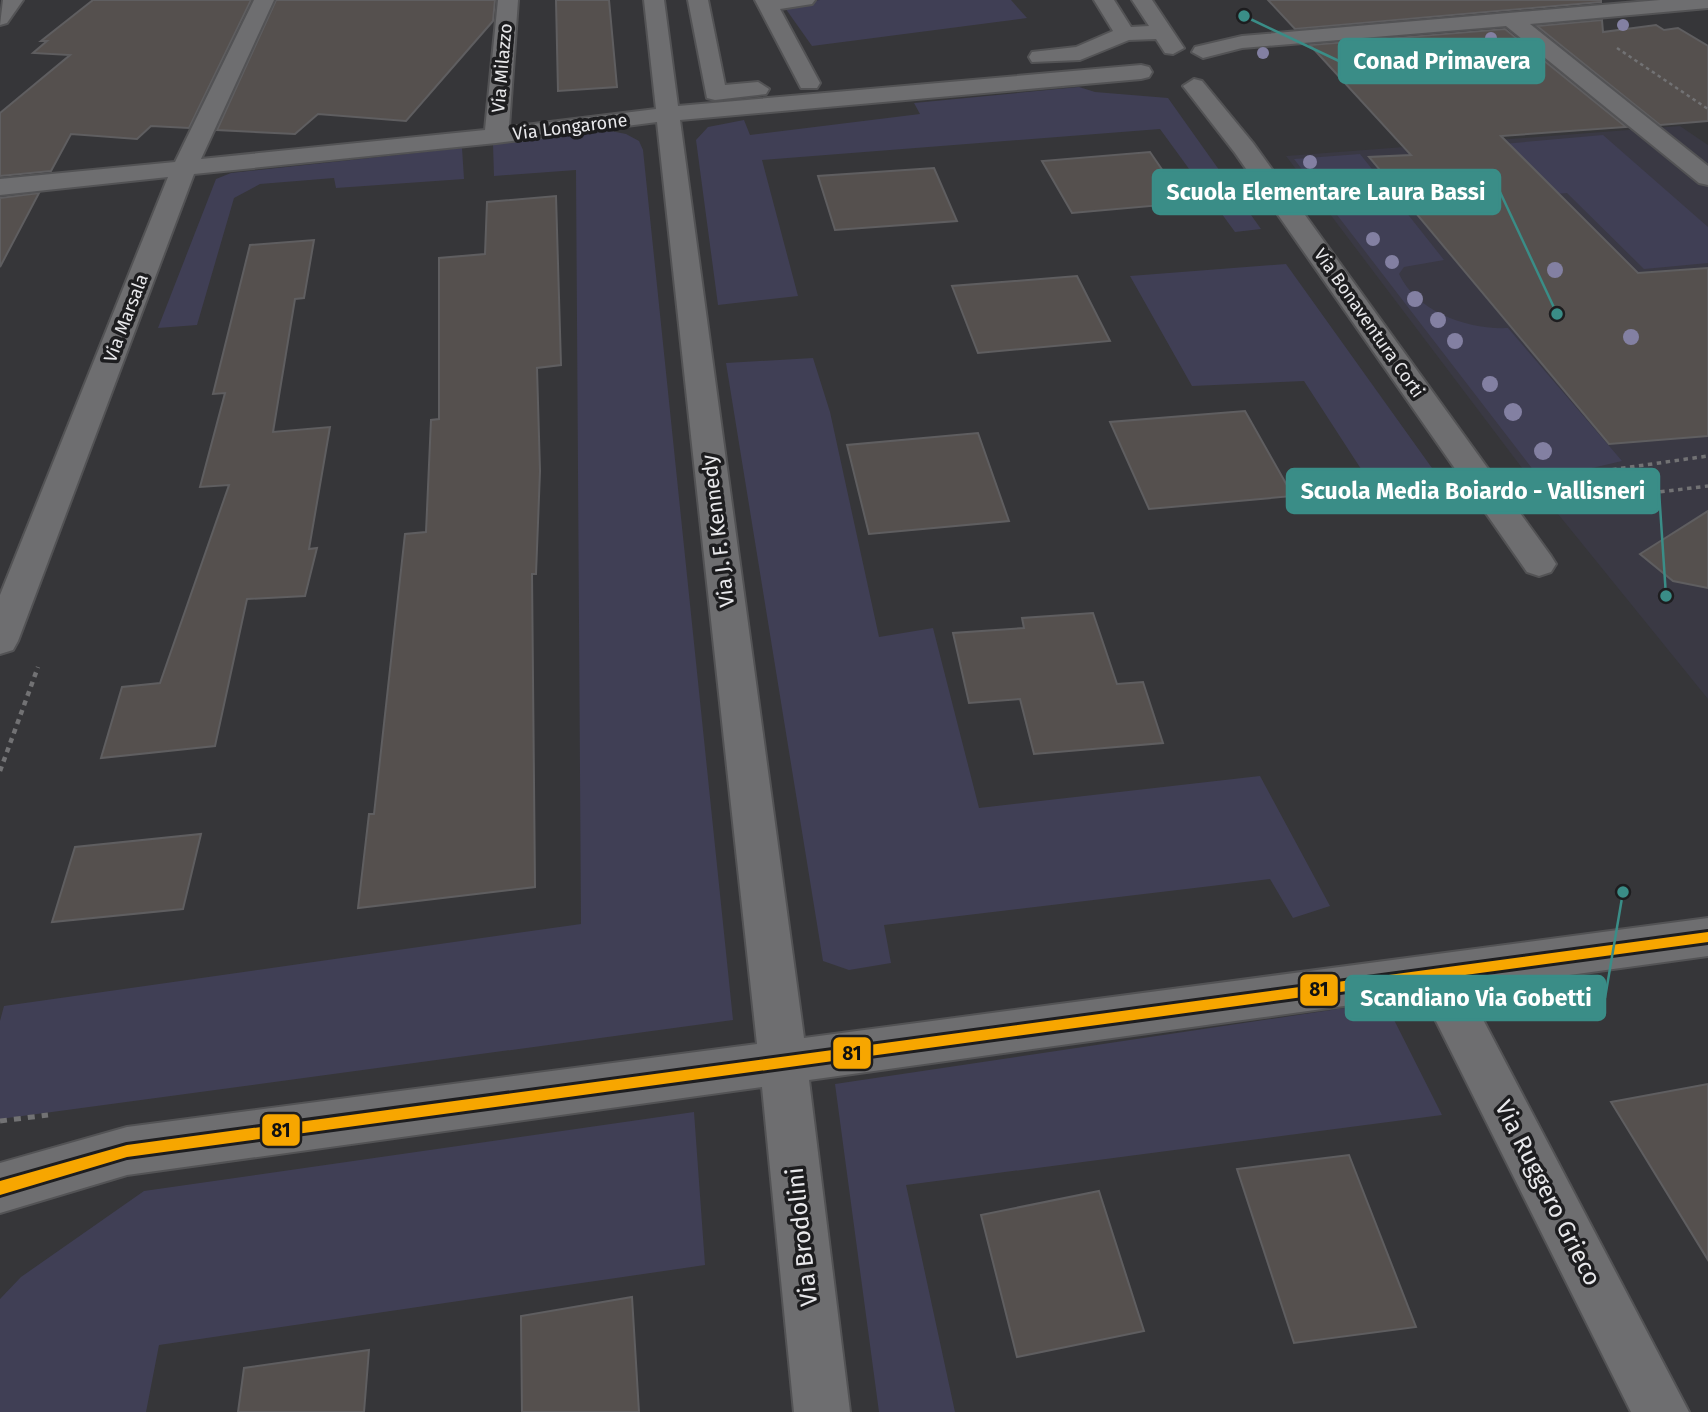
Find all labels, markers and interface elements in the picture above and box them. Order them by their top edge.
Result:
street label: Via Milazzo [487,22,517,114]
callout: Conad Primavera [1339,39,1544,83]
text: Conad Primavera [1353,47,1531,75]
street label: Via Longarone [511,109,629,145]
callout: Scuola Elementare Laura Bassi [1153,170,1500,214]
text: Scuola Elementare Laura Bassi [1167,178,1485,206]
street label: Via Bonaventura Corti [1309,244,1429,402]
street label: Via Marsala [99,271,153,365]
street label: Via J. F. Kennedy [696,453,740,609]
callout: Scuola Media Boiardo - Vallisneri [1287,469,1659,513]
text: Scuola Media Boiardo - Vallisneri [1301,477,1645,505]
line badge: 81 [1299,973,1339,1007]
callout: Scandiano Via Gobetti [1346,976,1605,1020]
text: 81 [1309,978,1329,1001]
text: Scandiano Via Gobetti [1360,984,1592,1012]
line badge: 81 [832,1036,872,1070]
text: 81 [842,1042,862,1065]
street label: Via Ruggero Grieco [1489,1096,1607,1290]
line badge: 81 [261,1113,301,1147]
text: 81 [271,1119,291,1142]
street label: Via Brodolini [781,1166,823,1308]

